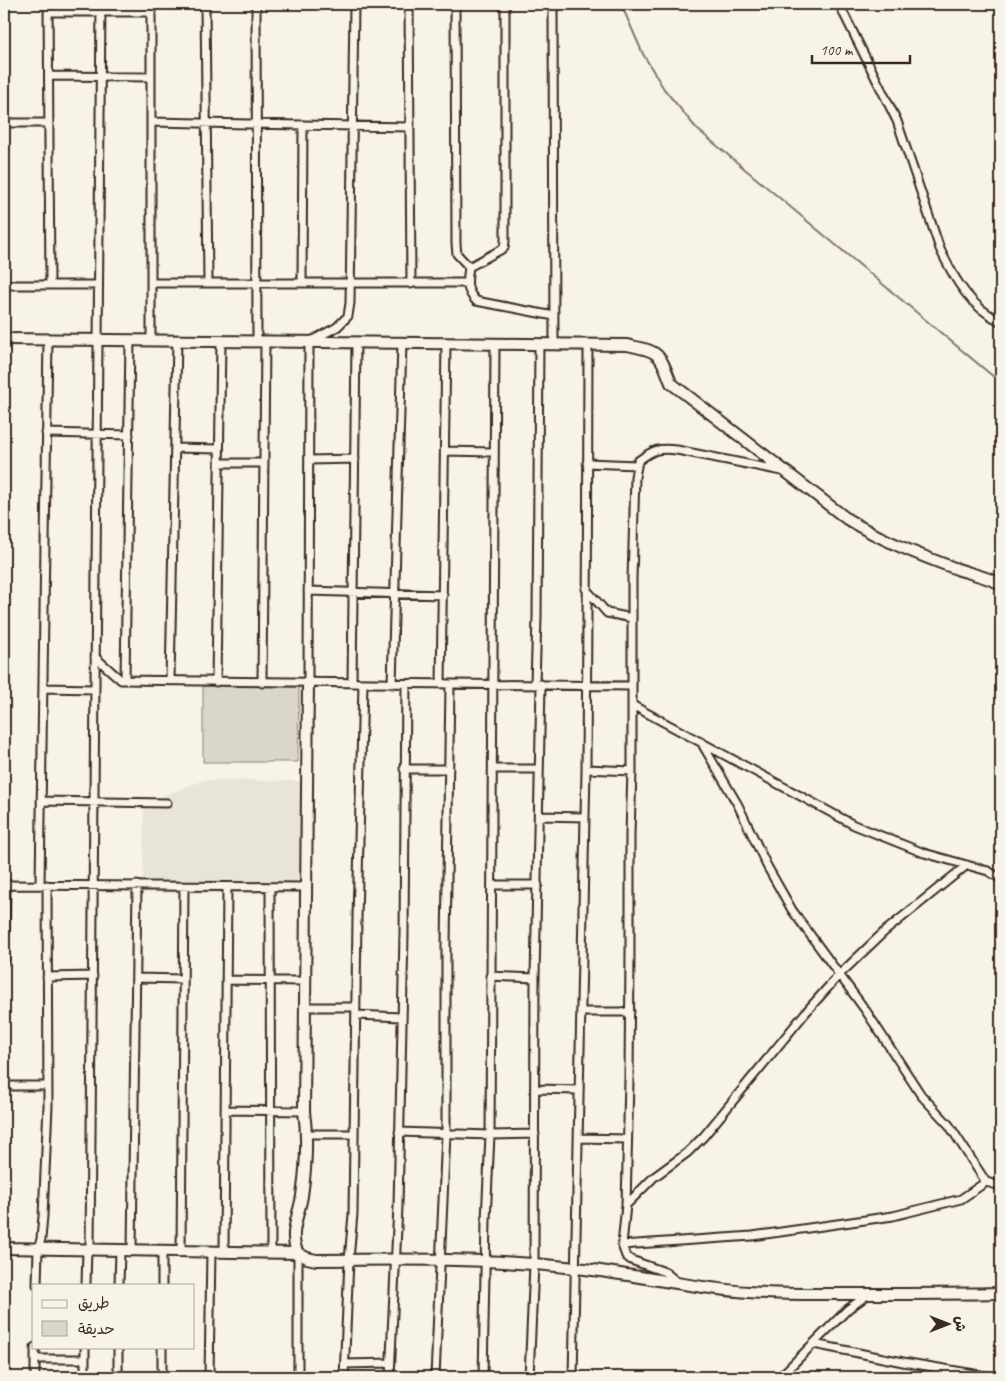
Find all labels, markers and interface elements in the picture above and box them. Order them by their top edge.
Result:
scale bar [812,32,910,64]
text: 100 m [820,41,854,60]
legend [32,1284,195,1348]
text: طريق [78,1294,110,1313]
north arrow [922,1298,972,1348]
text: ش [952,1316,969,1332]
text: حديقة [78,1320,115,1339]

